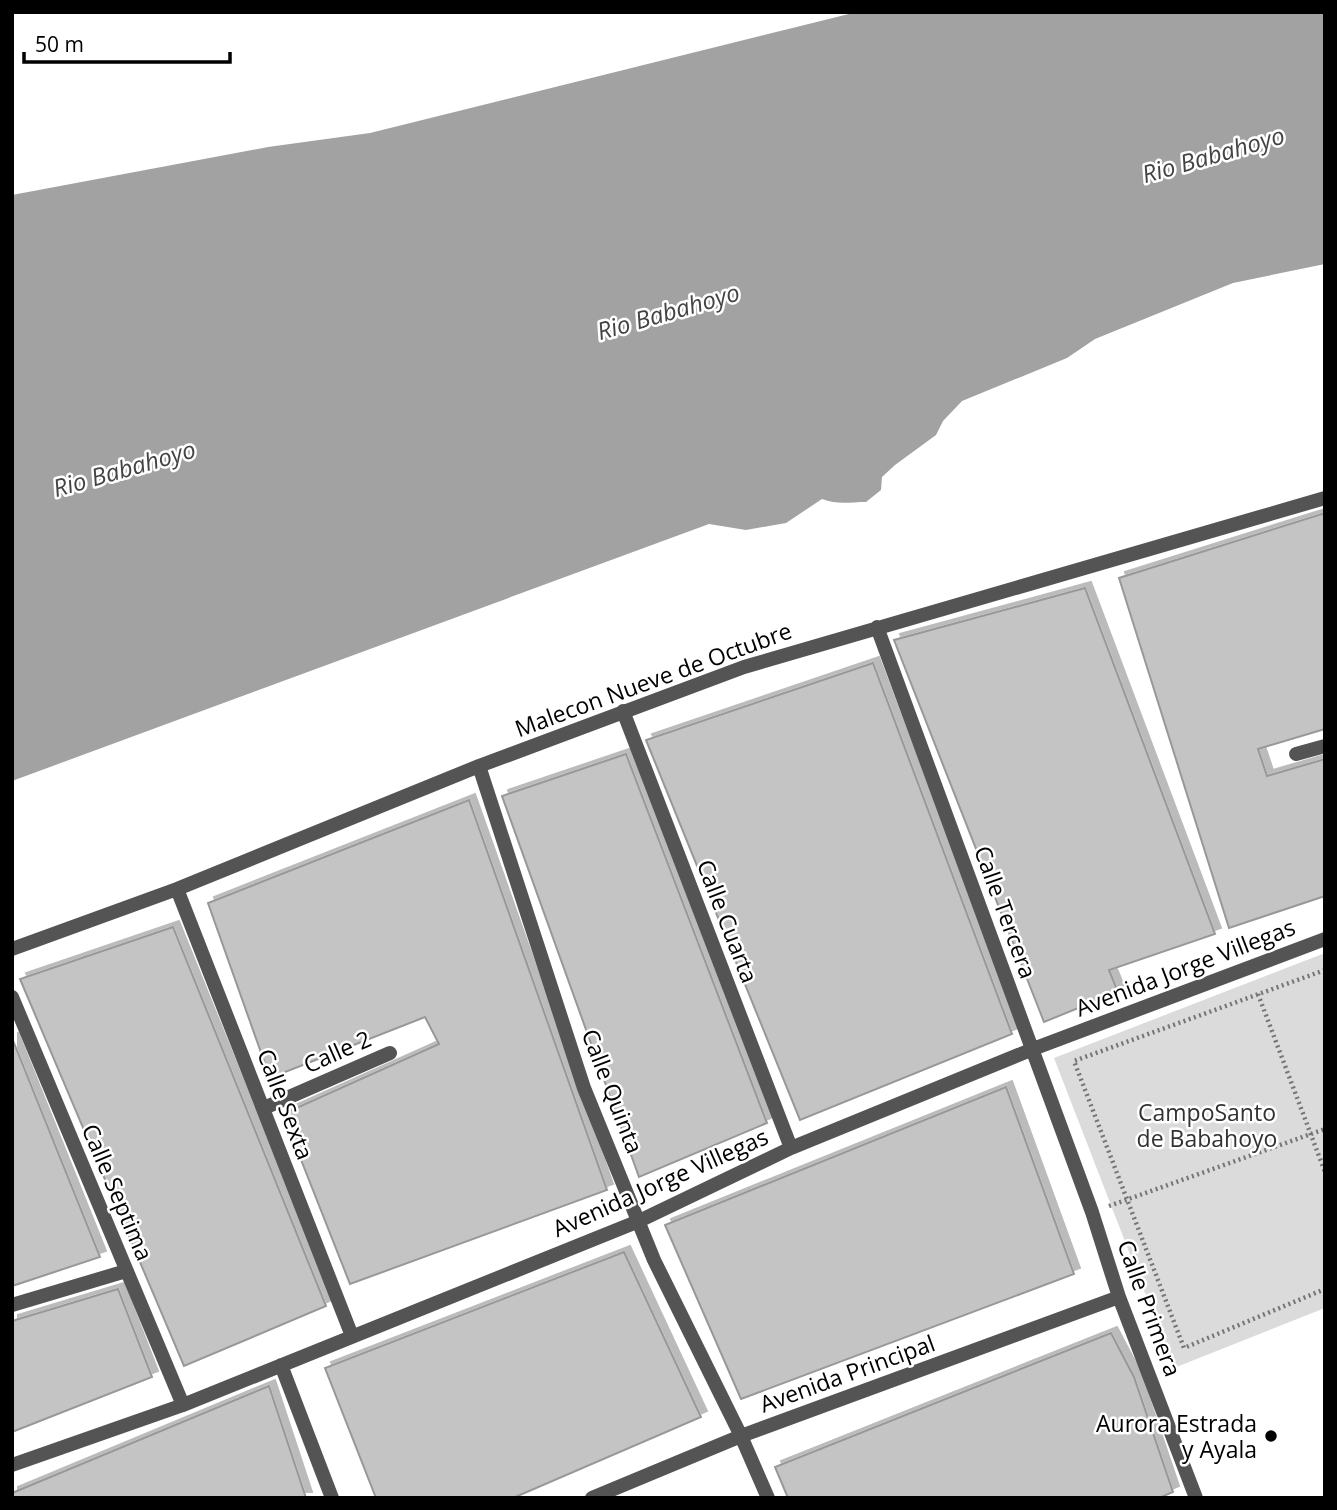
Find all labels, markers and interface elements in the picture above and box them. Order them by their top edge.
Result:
scale bar [24,21,231,65]
text: 50 m [35,30,84,58]
water label: Rio Babahoyo [1138,118,1288,190]
water label: Rio Babahoyo [593,275,743,347]
water label: Rio Babahoyo [49,432,199,504]
street label: Malecon Nueve de Octubre [510,614,796,744]
street label: Calle Tercera [967,841,1045,983]
street label: Calle Cuarta [690,855,766,987]
street label: Avenida Jorge Villegas [1071,910,1299,1024]
street label: Calle 2 [298,1022,376,1080]
street label: Calle Quinta [575,1024,651,1158]
street label: Calle Sexta [250,1044,322,1164]
park label: CampoSanto de Babahoyo [1137,1096,1277,1154]
street label: Calle Septima [75,1119,161,1265]
street label: Avenida Jorge Villegas [547,1120,773,1244]
street label: Calle Primera [1110,1235,1190,1381]
street label: Avenida Principal [755,1326,939,1420]
place label: Aurora Estrada y Ayala [1096,1407,1257,1465]
marker: Aurora Estrada y Ayala [1263,1428,1279,1444]

